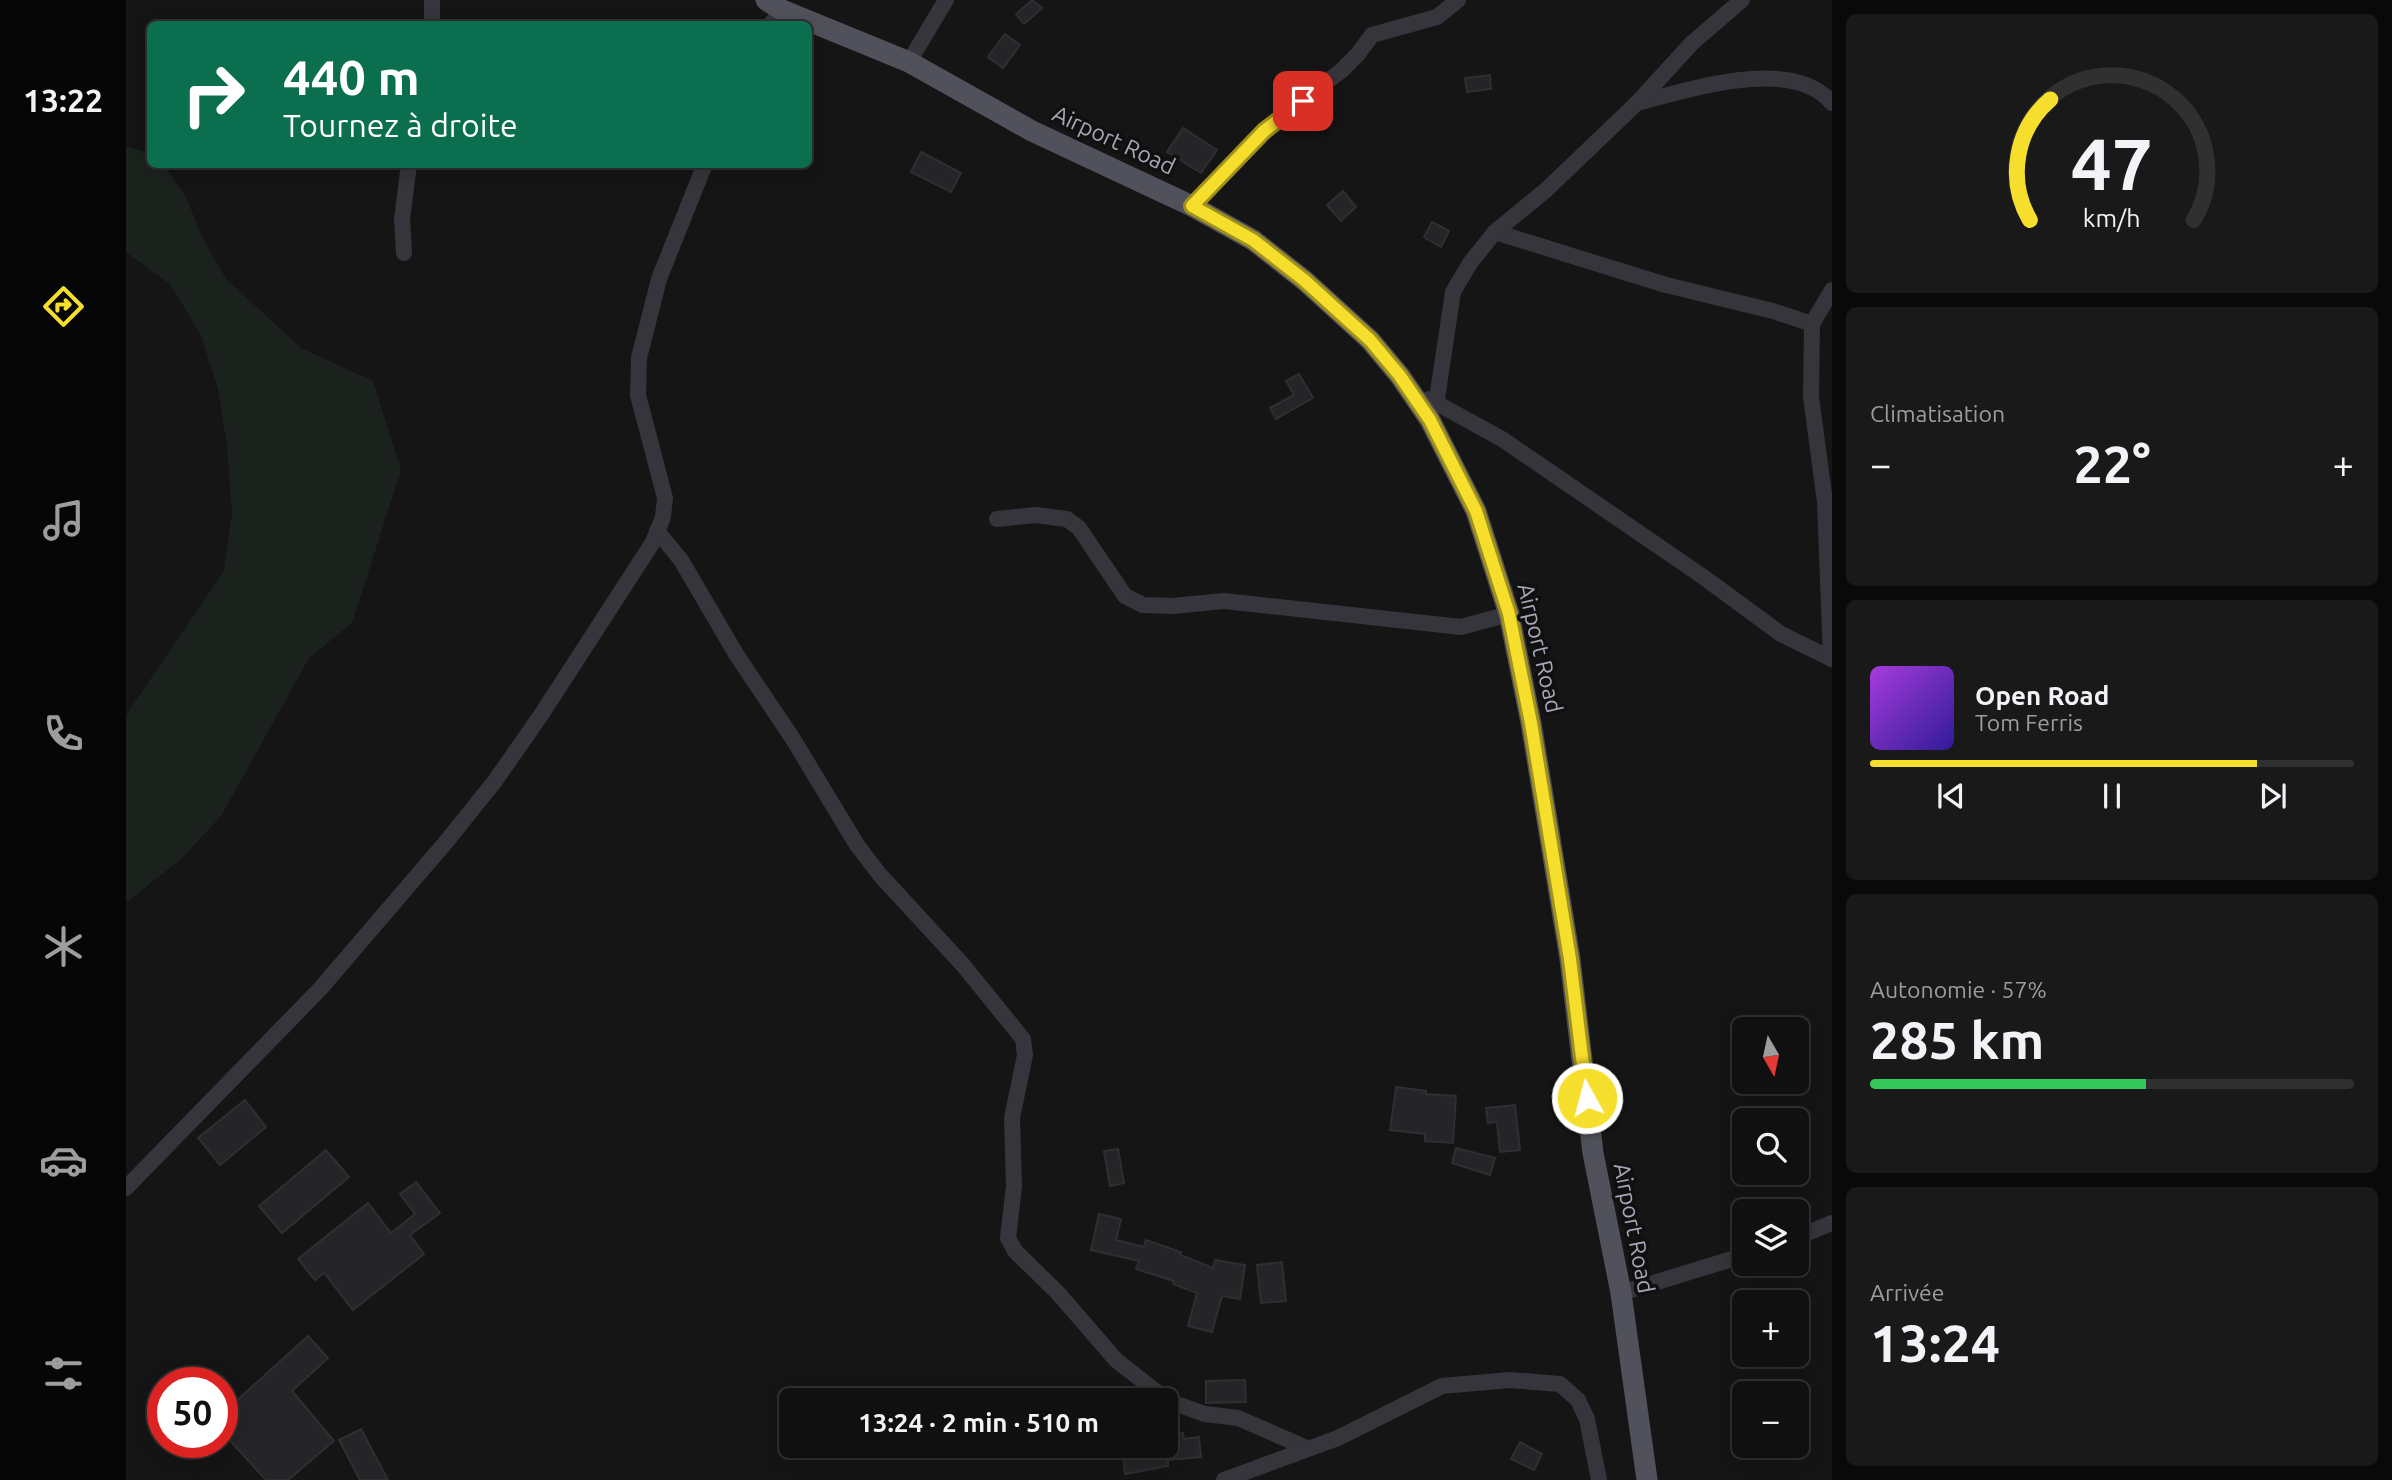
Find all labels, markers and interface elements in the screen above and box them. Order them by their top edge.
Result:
icon: right [168,49,259,140]
text: 440 m [283,49,420,104]
pin [1273,71,1333,131]
text: 13:22 [23,82,103,118]
icon: arrive [1284,82,1322,120]
street label: Airport Road [1049,100,1179,179]
text: Tournez à droite [283,107,518,143]
text: 47 [2071,122,2153,204]
text: km/h [2083,203,2141,231]
icon: directions [39,282,88,331]
text: Climatisation [1870,401,2005,426]
text: 22° [2073,435,2151,493]
text: − [1870,443,1891,485]
text: + [2333,443,2354,485]
icon: music [39,496,88,545]
street label: Airport Road [1513,581,1568,715]
text: Open Road [1975,681,2109,710]
icon: phone [39,709,88,758]
text: Tom Ferris [1975,710,2083,735]
icon: previous [1932,777,1970,815]
icon: pause [2093,777,2131,815]
icon: next [2254,777,2292,815]
icon: climate [39,922,88,971]
text: Autonomie · 57% [1870,977,2047,1002]
text: 285 km [1870,1011,2044,1069]
north arrow [1732,1017,1810,1094]
map controls [1732,1017,1809,1458]
position arrow [1550,1061,1624,1135]
button: search [1732,1108,1809,1185]
icon: car [39,1136,88,1185]
street label: Airport Road [1610,1161,1659,1295]
button: layers [1732,1199,1809,1276]
text: Arrivée [1870,1280,1945,1305]
button: + [1732,1290,1809,1367]
text: 13:24 [1870,1314,2000,1372]
icon: filters [39,1349,88,1398]
speed limit sign: 50 [147,1367,238,1458]
button: − [1732,1381,1809,1458]
text: 13:24 · 2 min · 510 m [858,1408,1099,1437]

